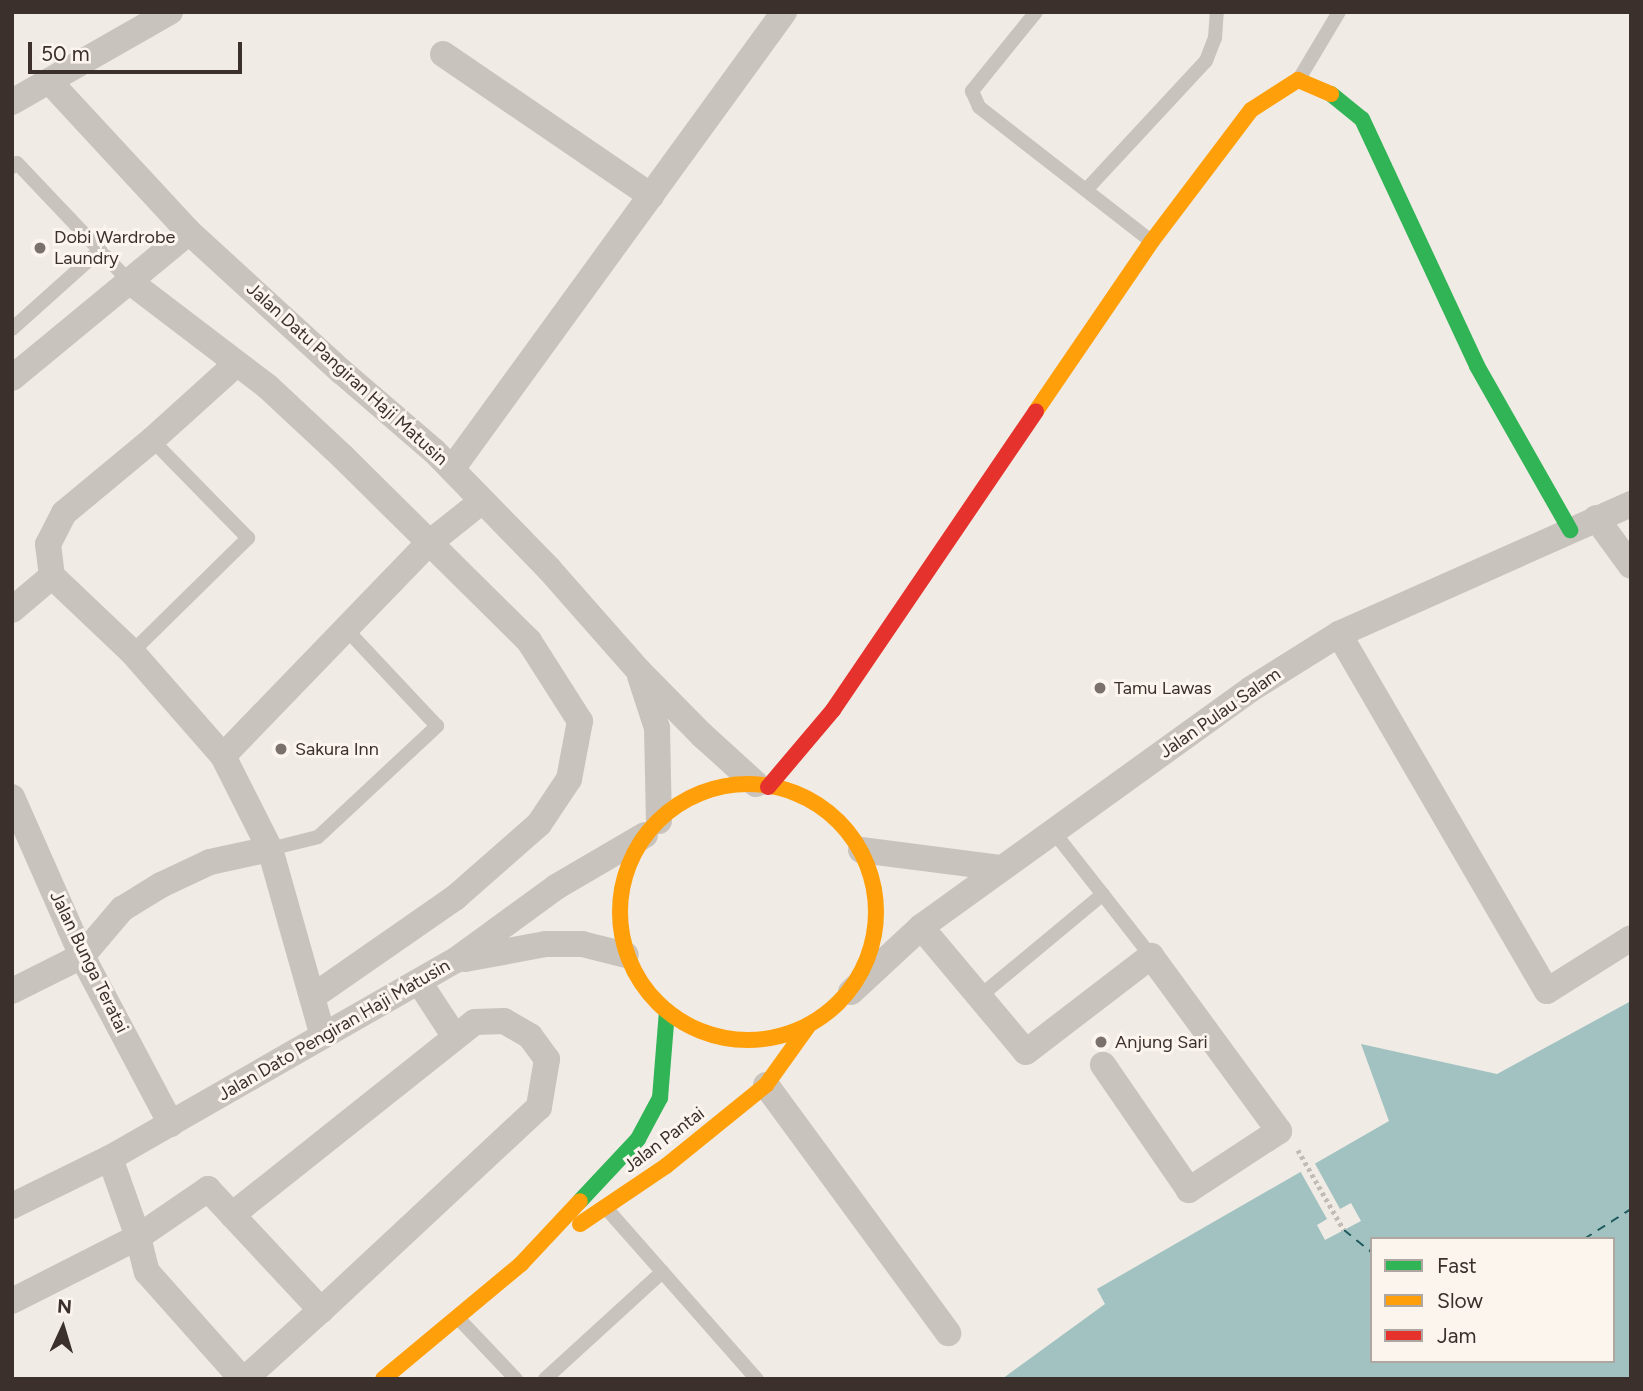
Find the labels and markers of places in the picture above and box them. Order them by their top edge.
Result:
place label: Dobi Wardrobe Laundry [54,227,175,270]
marker: Dobi Wardrobe Laundry [32,240,48,256]
place label: Tamu Lawas [1114,677,1212,699]
marker: Tamu Lawas [1092,680,1108,696]
place label: Sakura Inn [295,738,379,760]
marker: Sakura Inn [273,741,289,757]
place label: Anjung Sari [1115,1031,1208,1053]
marker: Anjung Sari [1093,1034,1109,1050]

